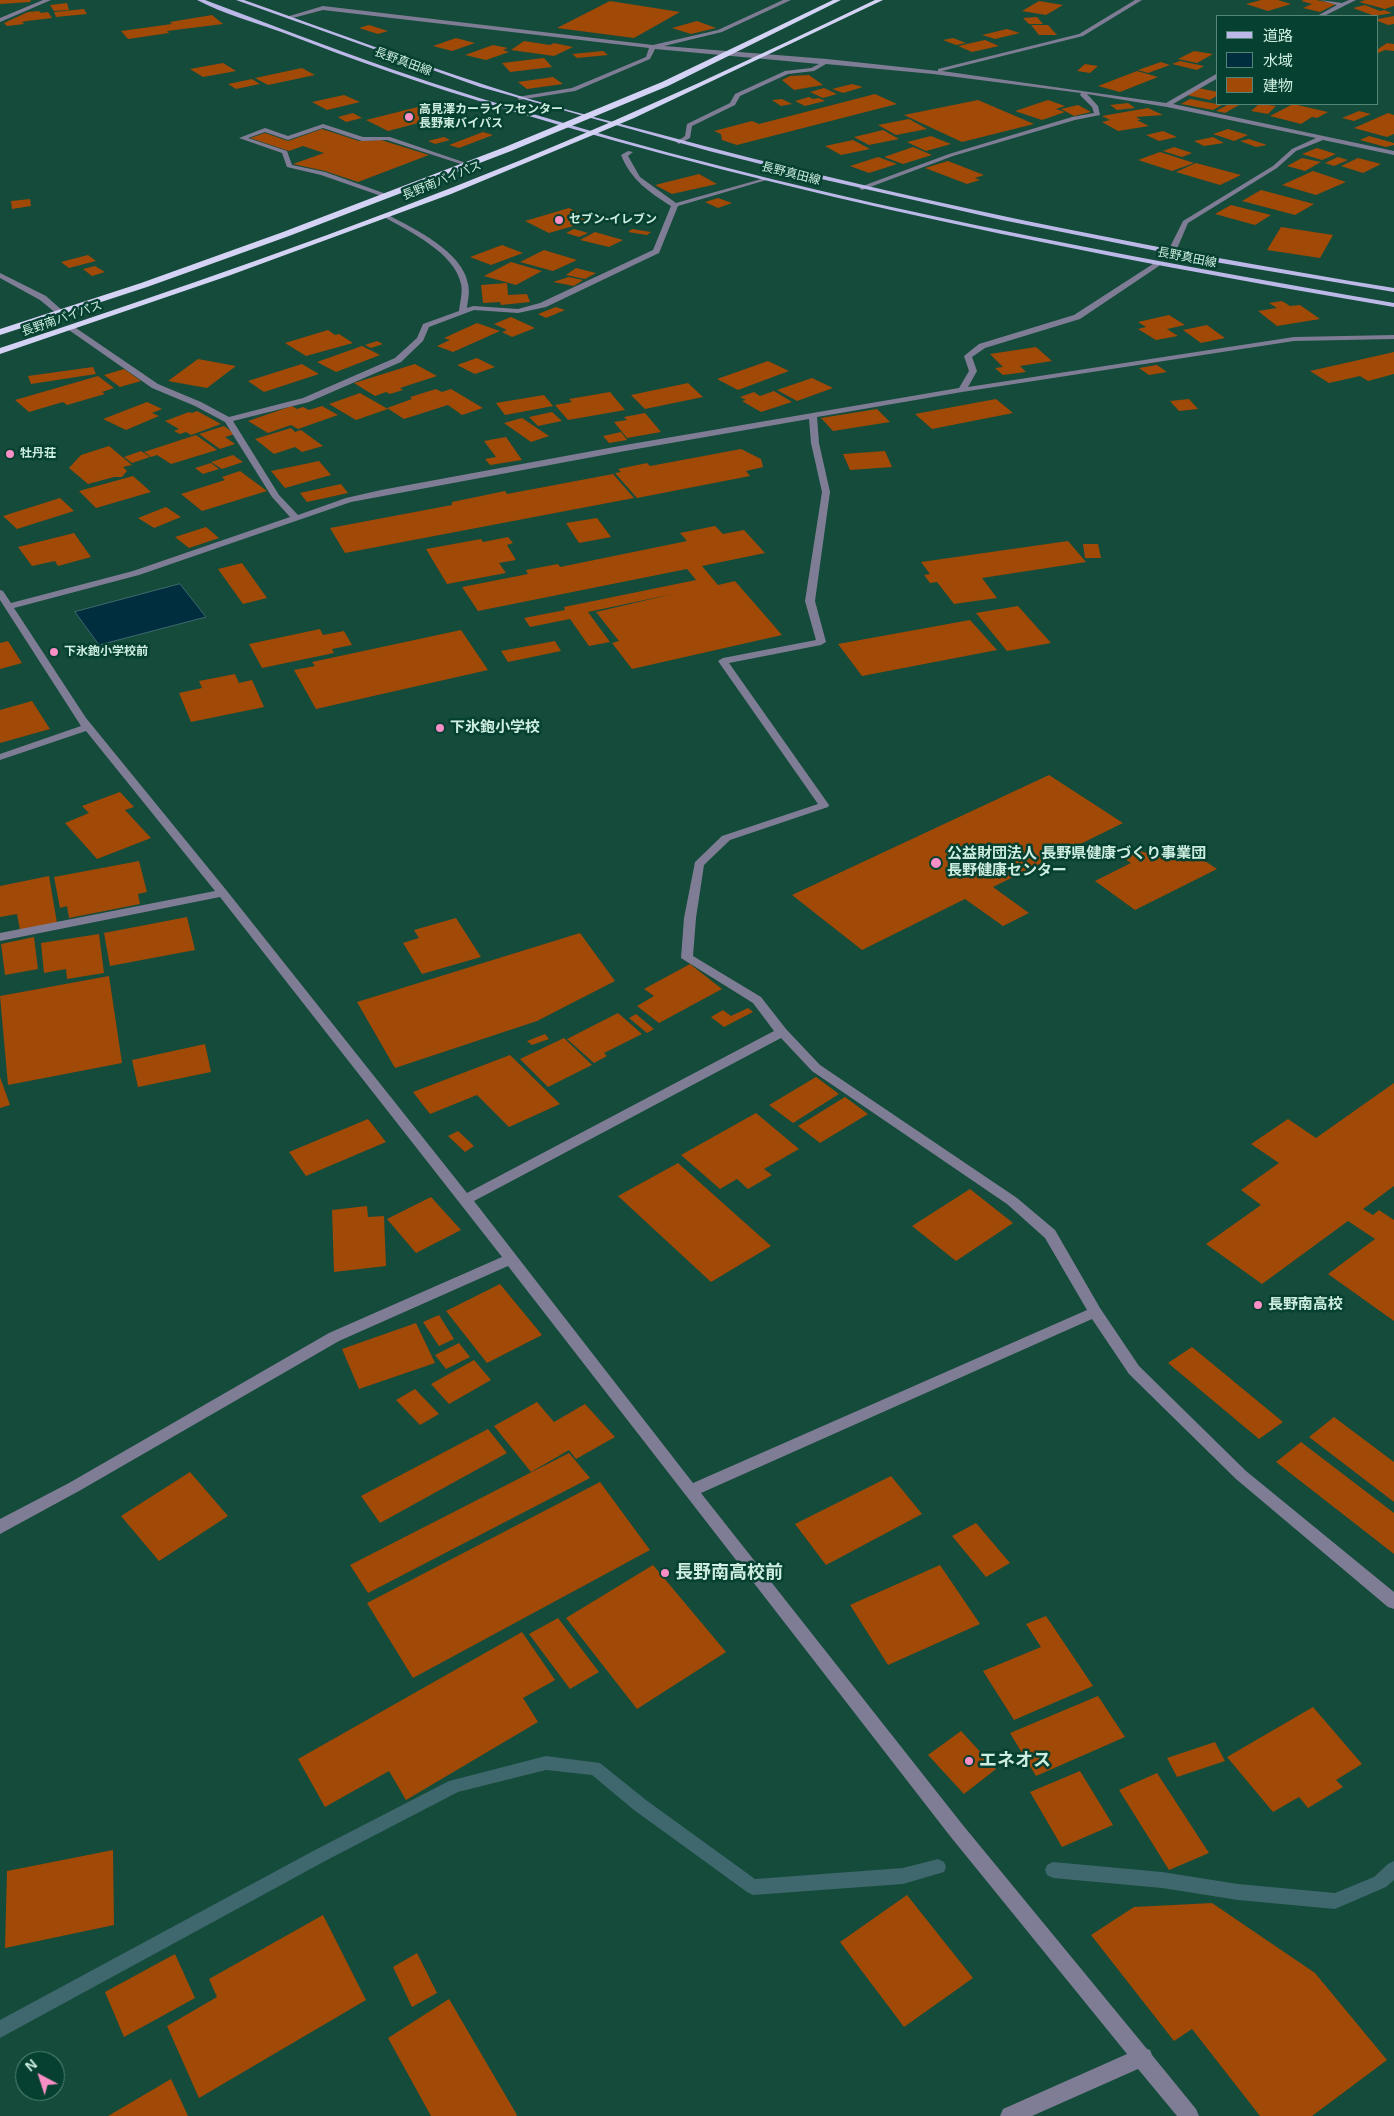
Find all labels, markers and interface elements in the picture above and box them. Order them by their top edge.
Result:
legend [1216,15,1379,105]
text: 道路 [1263,27,1293,44]
street label: 長野真田線 [372,45,434,79]
text: 水域 [1263,52,1293,69]
text: 建物 [1263,77,1293,94]
place label: 高見澤カーライフセンター 長野東バイパス [419,103,563,131]
marker: 高見澤カーライフセンター 長野東バイパス [403,111,415,123]
street label: 長野南バイパス [400,159,484,203]
street label: 長野真田線 [760,160,822,188]
place label: セブン-イレブン [569,213,657,227]
marker: セブン-イレブン [553,214,565,226]
street label: 長野真田線 [1156,245,1218,271]
street label: 長野南バイパス [20,299,104,339]
place label: 牡丹荘 [20,447,56,461]
marker: 牡丹荘 [4,448,16,460]
place label: 下氷鉋小学校前 [64,645,148,659]
marker: 下氷鉋小学校前 [48,646,60,658]
place label: 下氷鉋小学校 [450,719,540,737]
marker: 下氷鉋小学校 [434,722,446,734]
place label: 公益財団法人 長野県健康づくり事業団 長野健康センター [947,845,1206,880]
marker: 公益財団法人 長野県健康づくり事業団 長野健康センター [929,856,943,870]
place label: 長野南高校 [1268,1296,1343,1314]
marker: 長野南高校 [1252,1299,1264,1311]
place label: 長野南高校前 [675,1562,783,1584]
marker: 長野南高校前 [659,1567,671,1579]
place label: エネオス [979,1750,1051,1772]
marker: エネオス [963,1755,975,1767]
north arrow [15,2051,65,2101]
text: N [22,2056,40,2075]

